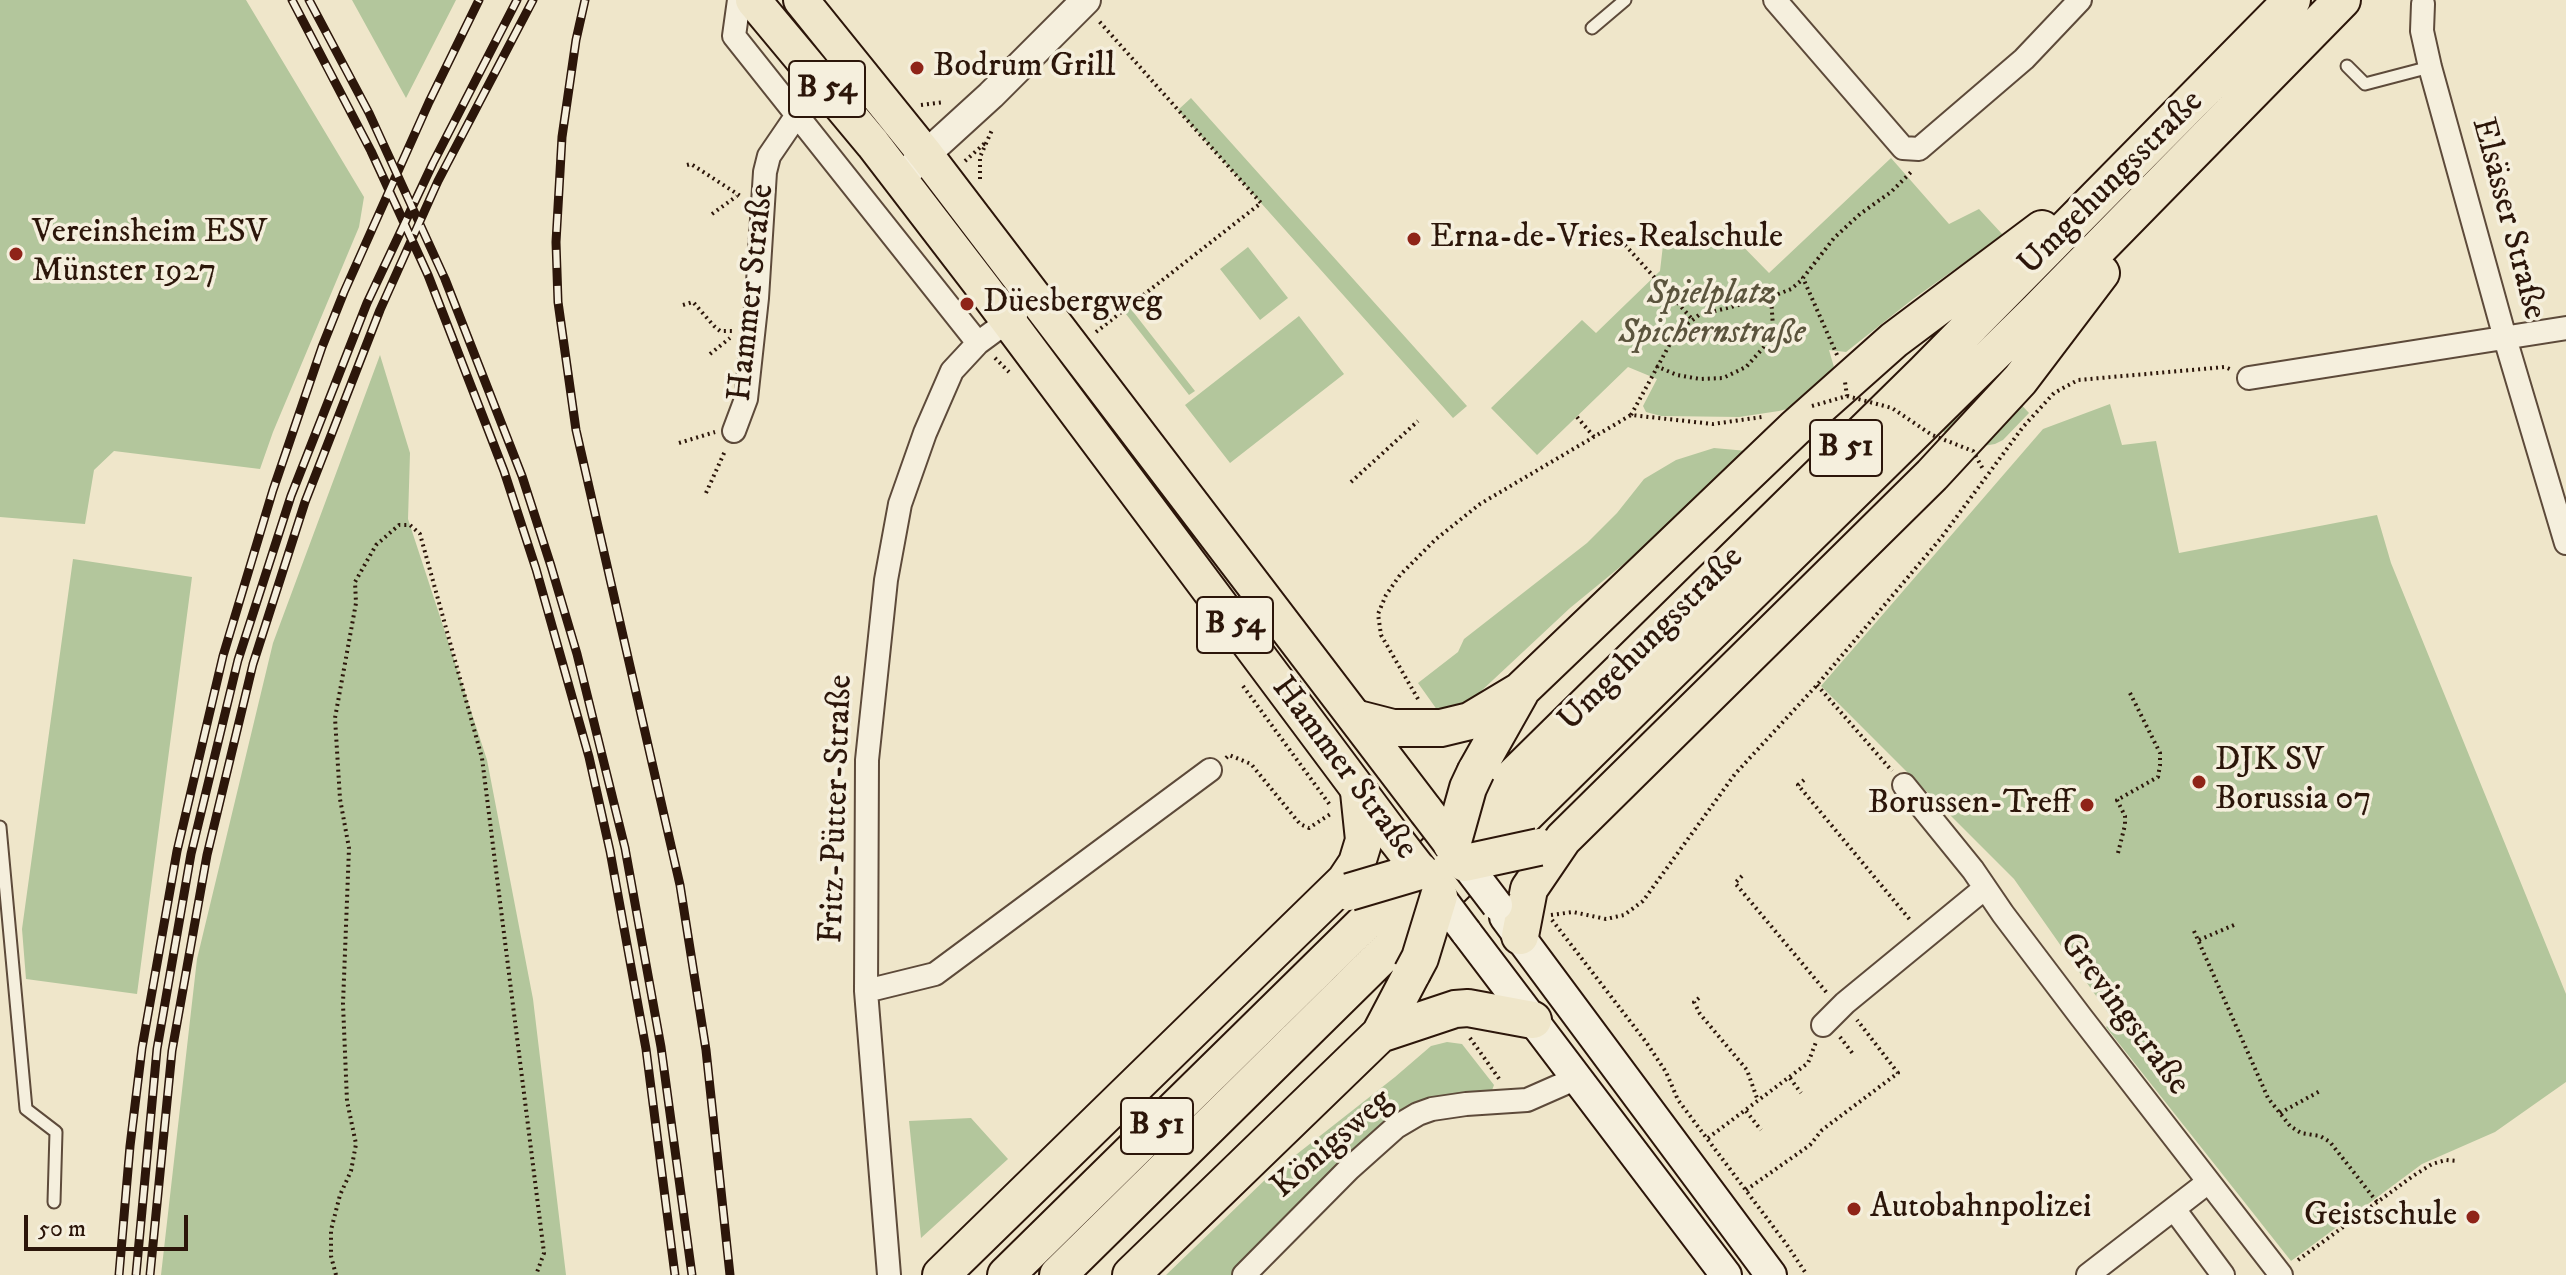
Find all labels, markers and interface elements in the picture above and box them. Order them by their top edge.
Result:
place label: Bodrum Grill [933,48,1116,88]
marker: Bodrum Grill [908,59,926,77]
road number: B 54 [789,61,865,117]
street label: Umgehungsstraße [2011,83,2213,285]
street label: Elsässer Straße [2460,114,2554,324]
street label: Hammer Straße [721,182,785,404]
place label: Vereinsheim ESV Münster 1927 [32,214,267,294]
place label: Erna-de-Vries-Realschule [1430,219,1783,259]
marker: Erna-de-Vries-Realschule [1405,230,1423,248]
marker: Vereinsheim ESV Münster 1927 [7,245,25,263]
park label: Spielplatz Spichernstraße [1618,276,1806,356]
place label: Düesbergweg [983,284,1162,324]
marker: Düesbergweg [958,295,976,313]
road number: B 51 [1810,420,1882,476]
street label: Umgehungsstraße [1551,539,1753,741]
road number: B 54 [1197,597,1273,653]
street label: Hammer Straße [1261,669,1425,869]
street label: Fritz-Pütter-Straße [813,674,863,944]
place label: DJK SV Borussia 07 [2215,742,2371,822]
marker: DJK SV Borussia 07 [2190,773,2208,791]
place label: Borussen-Treff [1868,785,2071,825]
marker: Borussen-Treff [2078,796,2096,814]
street label: Grevingstraße [2049,926,2197,1104]
street label: Königsweg [1264,1081,1402,1209]
road number: B 51 [1121,1098,1193,1154]
place label: Autobahnpolizei [1870,1189,2091,1229]
place label: Geistschule [2304,1197,2457,1237]
scale bar [28,1199,192,1249]
marker: Autobahnpolizei [1845,1200,1863,1218]
marker: Geistschule [2464,1208,2482,1226]
text: 50 m [38,1214,86,1244]

